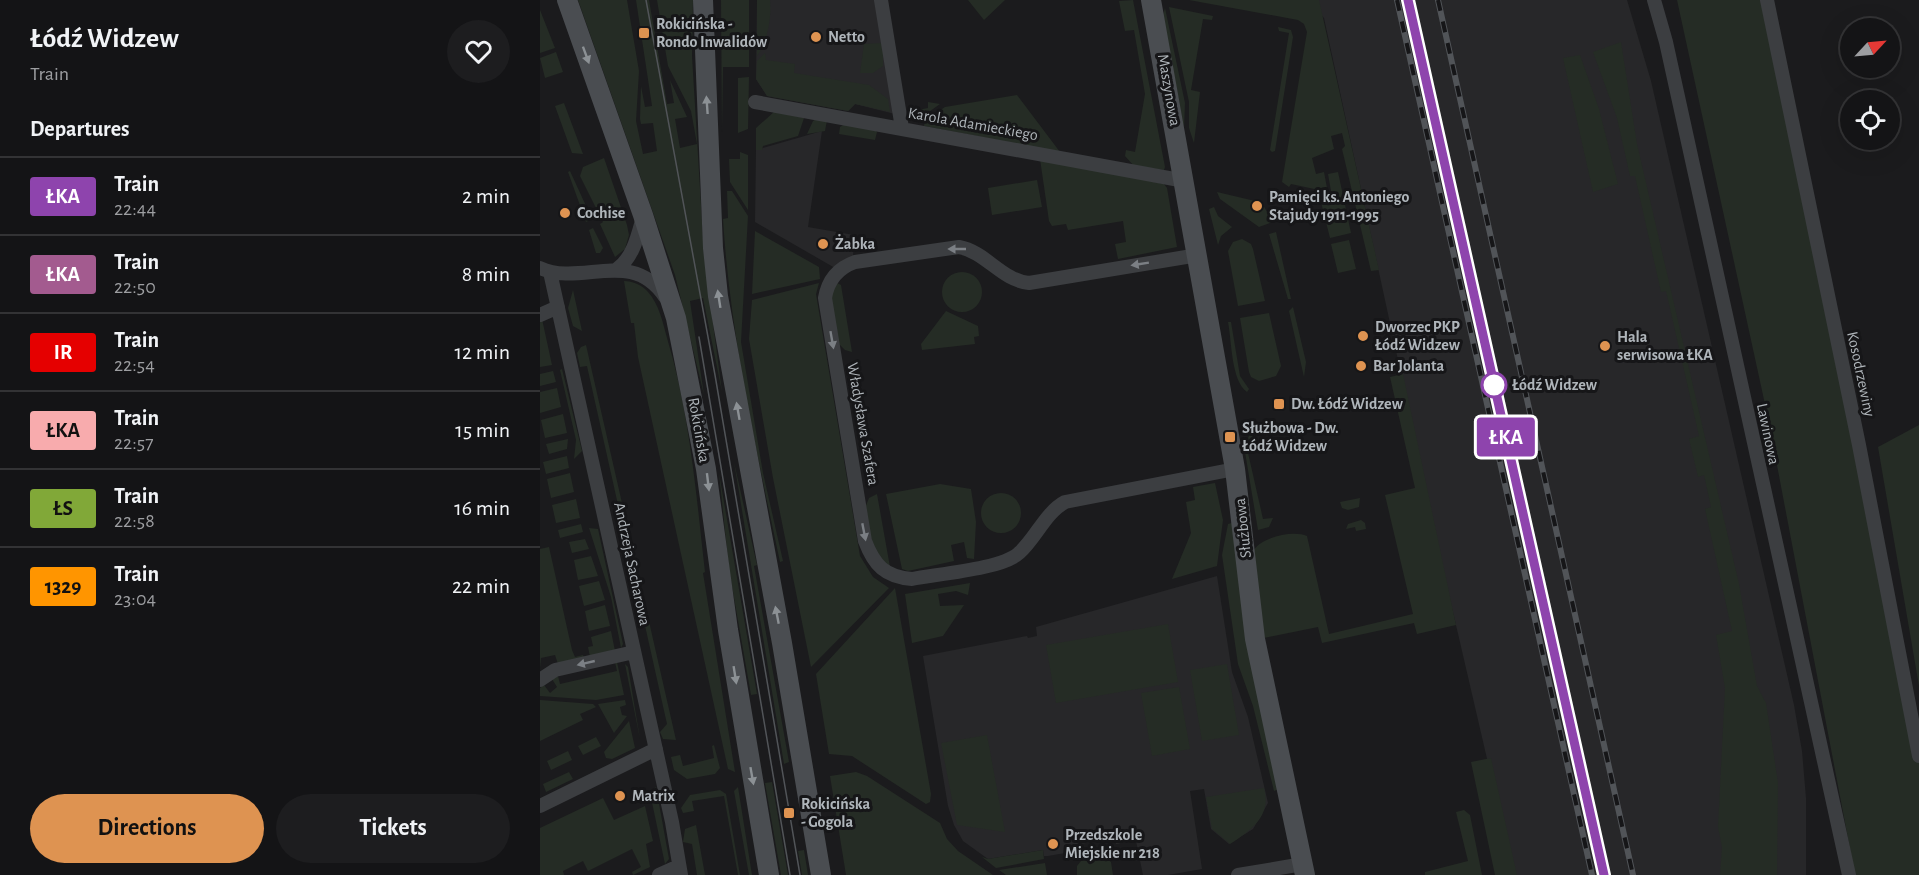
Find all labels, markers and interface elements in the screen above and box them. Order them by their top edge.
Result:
place label: Rokicińska - Rondo Inwalidów [656,16,768,50]
north arrow [1840,18,1900,78]
map controls [1840,18,1900,150]
button: heart [447,20,510,83]
text: Łódź Widzew [30,25,179,53]
marker: Rokicińska - Rondo Inwalidów [637,26,651,40]
place label: Netto [828,29,865,45]
marker: Netto [809,30,823,44]
one-way arrow [582,46,592,64]
street label: Maszynowa [1154,53,1183,128]
text: Train [30,64,69,84]
button: locate [1840,90,1900,150]
one-way arrow [702,95,711,114]
street label: Karola Adamieckiego [907,105,1039,143]
text: Departures [30,118,130,140]
text: Train [114,173,159,195]
text: 2 min [462,185,510,207]
text: ŁKA [46,186,80,207]
place label: Pamięci ks. Antoniego Stajudy 1911-1995 [1269,189,1409,224]
text: 22:44 [114,199,156,219]
marker: Pamięci ks. Antoniego Stajudy 1911-1995 [1250,199,1264,213]
place label: Cochise [577,205,626,221]
marker: Cochise [558,206,572,220]
place label: Żabka [835,234,875,252]
marker: Żabka [816,237,830,251]
one-way arrow [947,244,966,254]
text: Train [114,251,159,273]
one-way arrow [1131,260,1150,269]
text: 8 min [462,263,510,285]
text: ŁKA [46,264,80,285]
text: 22:50 [114,277,156,297]
one-way arrow [714,290,723,309]
place label: Dworzec PKP Łódź Widzew [1374,319,1461,353]
text: Train [114,329,159,351]
marker: Dworzec PKP Łódź Widzew [1356,329,1370,343]
place label: Hala serwisowa ŁKA [1617,329,1713,363]
street label: Kosodrzewiny [1843,330,1878,418]
one-way arrow [828,331,837,350]
marker: Hala serwisowa ŁKA [1598,339,1612,353]
text: 12 min [455,341,510,363]
text: IR [54,342,72,363]
text: 22:54 [114,355,155,375]
place label: Bar Jolanta [1373,358,1444,374]
marker: Bar Jolanta [1354,359,1368,373]
street label: Władysława Szafera [843,361,882,487]
marker: Łódź Widzew [1481,372,1507,398]
place label: Łódź Widzew [1511,377,1598,393]
street label: Rokicińska [685,396,713,464]
place label: Dw. Łódź Widzew [1291,396,1404,412]
marker: Dw. Łódź Widzew [1272,397,1286,411]
one-way arrow [733,402,742,421]
street label: Lawinowa [1754,402,1782,466]
text: Train [114,407,159,429]
line badge: ŁKA [1472,418,1540,456]
text: 15 min [455,419,510,441]
text: ŁKA [46,420,80,441]
place label: Służbowa - Dw. Łódź Widzew [1241,420,1339,454]
text: ŁKA [1489,427,1523,448]
marker: Służbowa - Dw. Łódź Widzew [1223,430,1237,444]
text: 22:57 [114,433,153,453]
one-way arrow [703,473,712,492]
text: Train [114,485,159,507]
text: 16 min [454,497,510,519]
street label: Służbowa [1232,497,1254,559]
text: ŁS [53,498,73,519]
street label: Andrzeja Sacharowa [610,501,653,627]
text: 22:58 [114,511,155,531]
one-way arrow [860,523,869,542]
text: Train [114,563,159,585]
text: 22 min [452,575,510,597]
text: 1329 [45,576,81,597]
text: 23:04 [114,589,156,609]
one-way arrow [772,605,781,624]
one-way arrow [577,659,595,669]
one-way arrow [731,666,740,685]
one-way arrow [747,767,756,786]
place label: Matrix [632,788,675,804]
marker: Matrix [613,789,627,803]
button: Directions [30,794,264,863]
button: Tickets [276,794,510,863]
place label: Rokicińska - Gogola [801,796,871,830]
marker: Rokicińska - Gogola [782,806,796,820]
place label: Przedszkole Miejskie nr 218 [1065,827,1160,862]
marker: Przedszkole Miejskie nr 218 [1046,837,1060,851]

